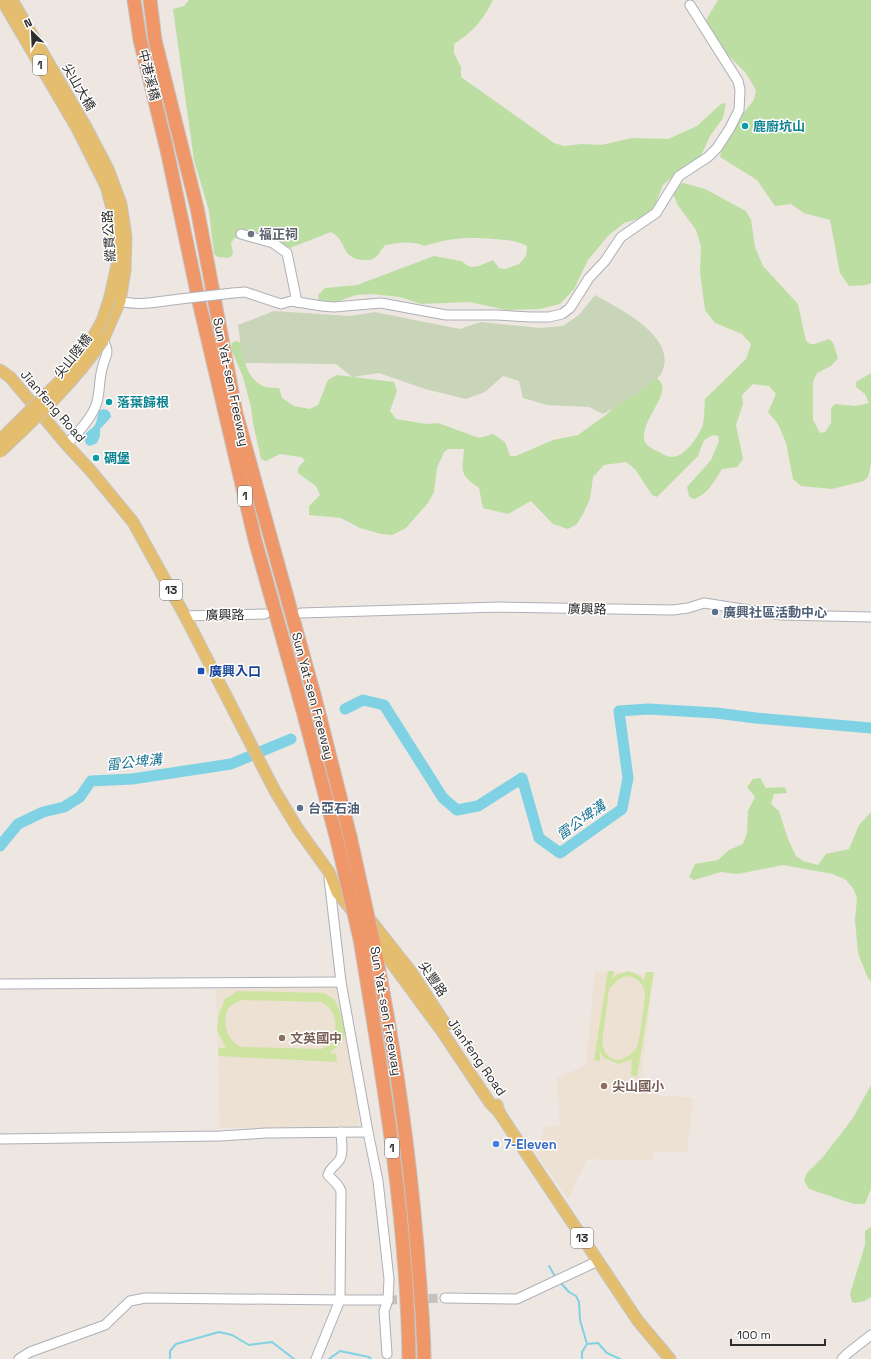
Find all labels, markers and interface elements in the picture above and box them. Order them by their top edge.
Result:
north arrow [12,12,52,52]
text: N [22,15,34,31]
street label: 中港溪橋 [134,48,164,102]
road number: 1 [33,55,47,75]
street label: 尖山大橋 [59,60,99,114]
place label: 鹿廚坑山 [753,118,805,135]
marker: 鹿廚坑山 [740,121,750,131]
street label: 縱貫公路 [99,209,119,263]
place label: 福正祠 [259,226,298,243]
marker: 福正祠 [246,229,256,239]
street label: Sun Yat-sen Freeway [209,316,253,448]
street label: 尖山陸橋 [50,330,96,382]
street label: Jianfeng Road [17,366,89,446]
place label: 落葉歸根 [117,394,169,411]
marker: 落葉歸根 [104,397,114,407]
place label: 碉堡 [104,450,130,467]
marker: 碉堡 [91,453,101,463]
road number: 1 [238,486,252,506]
road number: 13 [160,580,182,600]
street label: 廣興路 [567,600,607,618]
place label: 廣興社區活動中心 [723,604,827,621]
street label: 廣興路 [205,606,245,624]
marker: 廣興社區活動中心 [710,607,720,617]
street label: Sun Yat-sen Freeway [288,630,338,762]
place label: 廣興入口 [209,663,261,680]
marker: 廣興入口 [196,666,206,676]
water label: 雷公埤溝 [105,750,165,774]
water label: 雷公埤溝 [553,795,611,843]
place label: 台亞石油 [308,800,360,817]
marker: 台亞石油 [295,803,305,813]
street label: Sun Yat-sen Freeway [366,945,406,1077]
street label: 尖豐路 [415,958,451,1000]
street label: Jianfeng Road [444,1015,510,1099]
place label: 文英國中 [290,1030,342,1047]
marker: 文英國中 [277,1033,287,1043]
place label: 尖山國小 [612,1078,665,1095]
marker: 尖山國小 [599,1081,609,1091]
place label: 7-Eleven [504,1136,557,1153]
road number: 1 [385,1138,399,1158]
marker: 7-Eleven [491,1139,501,1149]
road number: 13 [571,1228,593,1248]
scale bar [731,1321,825,1347]
text: 100 m [737,1327,771,1343]

